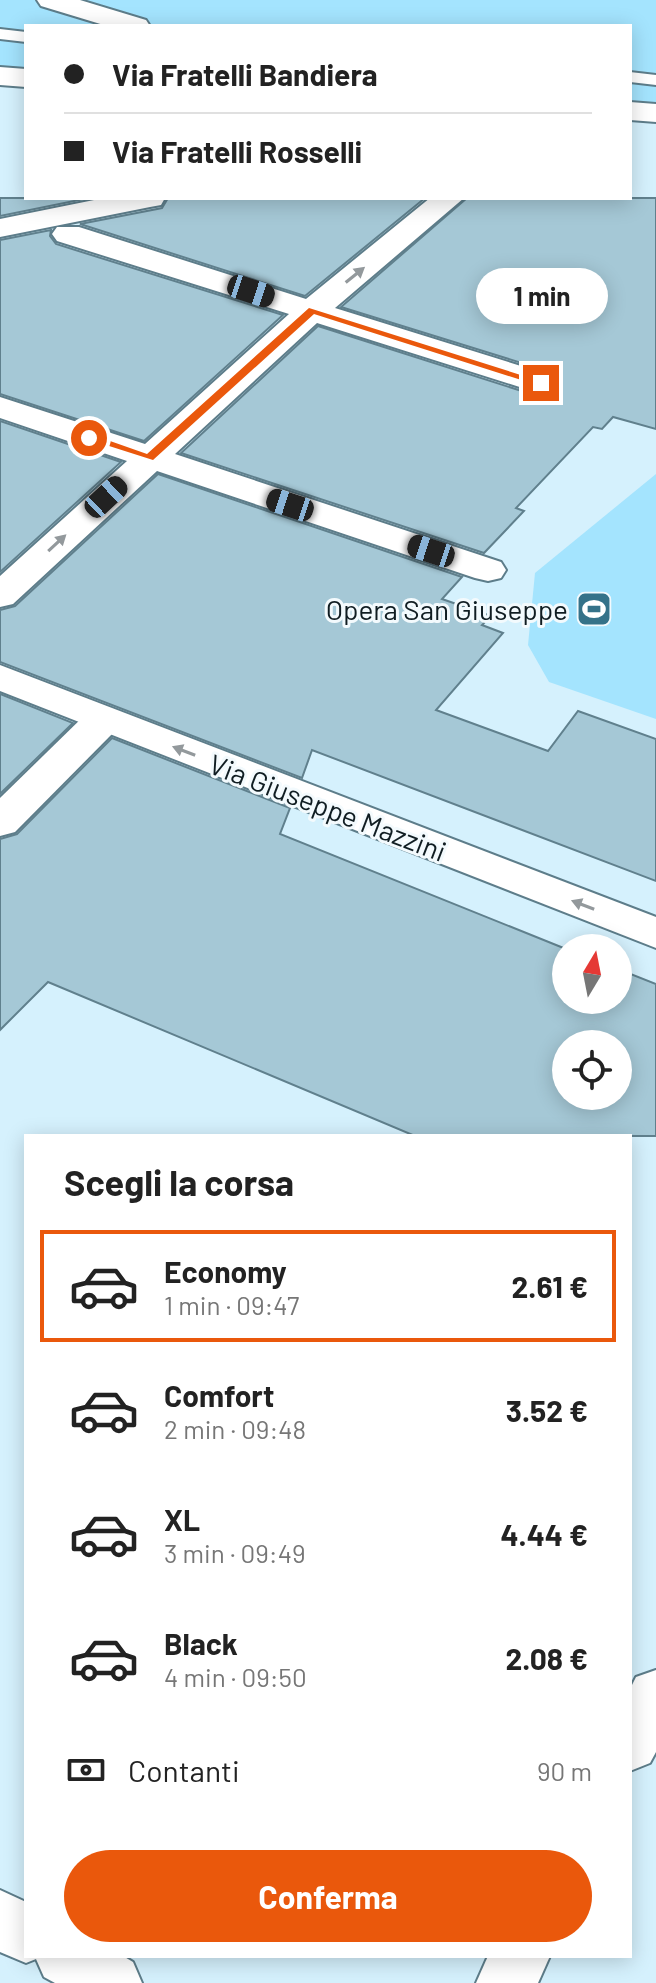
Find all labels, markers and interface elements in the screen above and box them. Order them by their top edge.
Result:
text: Via Fratelli Bandiera [112,56,378,92]
text: Via Fratelli Rosselli [112,133,362,169]
one-way arrow [344,267,365,284]
callout: 1 min [475,267,607,323]
car [224,272,278,310]
text: 1 min [514,280,570,311]
route end [523,365,559,401]
route start [71,420,107,456]
car [80,472,132,522]
car [263,486,317,524]
car [404,532,458,570]
one-way arrow [48,534,67,552]
sports icon: Opera San Giuseppe [575,590,613,628]
place label: Opera San Giuseppe [326,592,568,626]
one-way arrow [172,744,196,757]
street label: Via Giuseppe Mazzini [205,746,451,868]
one-way arrow [571,898,595,911]
north arrow [552,934,632,1014]
map controls [552,934,632,1110]
button: locate [552,1030,632,1110]
text: Scegli la corsa [64,1160,294,1203]
icon: car [68,1250,140,1322]
text: Economy [164,1253,287,1289]
text: 2.61 € [512,1268,588,1304]
text: 1 min · 09:47 [164,1289,299,1320]
icon: car [68,1374,140,1446]
text: Comfort [164,1377,274,1413]
text: 3.52 € [506,1392,588,1428]
text: 2 min · 09:48 [164,1413,306,1444]
icon: car [68,1498,140,1570]
text: XL [164,1501,200,1537]
text: 4.44 € [500,1516,588,1552]
text: 3 min · 09:49 [164,1537,306,1568]
icon: car [68,1622,140,1694]
text: Black [164,1625,238,1661]
text: 2.08 € [506,1640,588,1676]
text: 4 min · 09:50 [164,1661,307,1692]
icon: cash [64,1748,108,1792]
text: Contanti [128,1752,240,1788]
text: 90 m [537,1755,592,1786]
button: Conferma [64,1850,592,1942]

